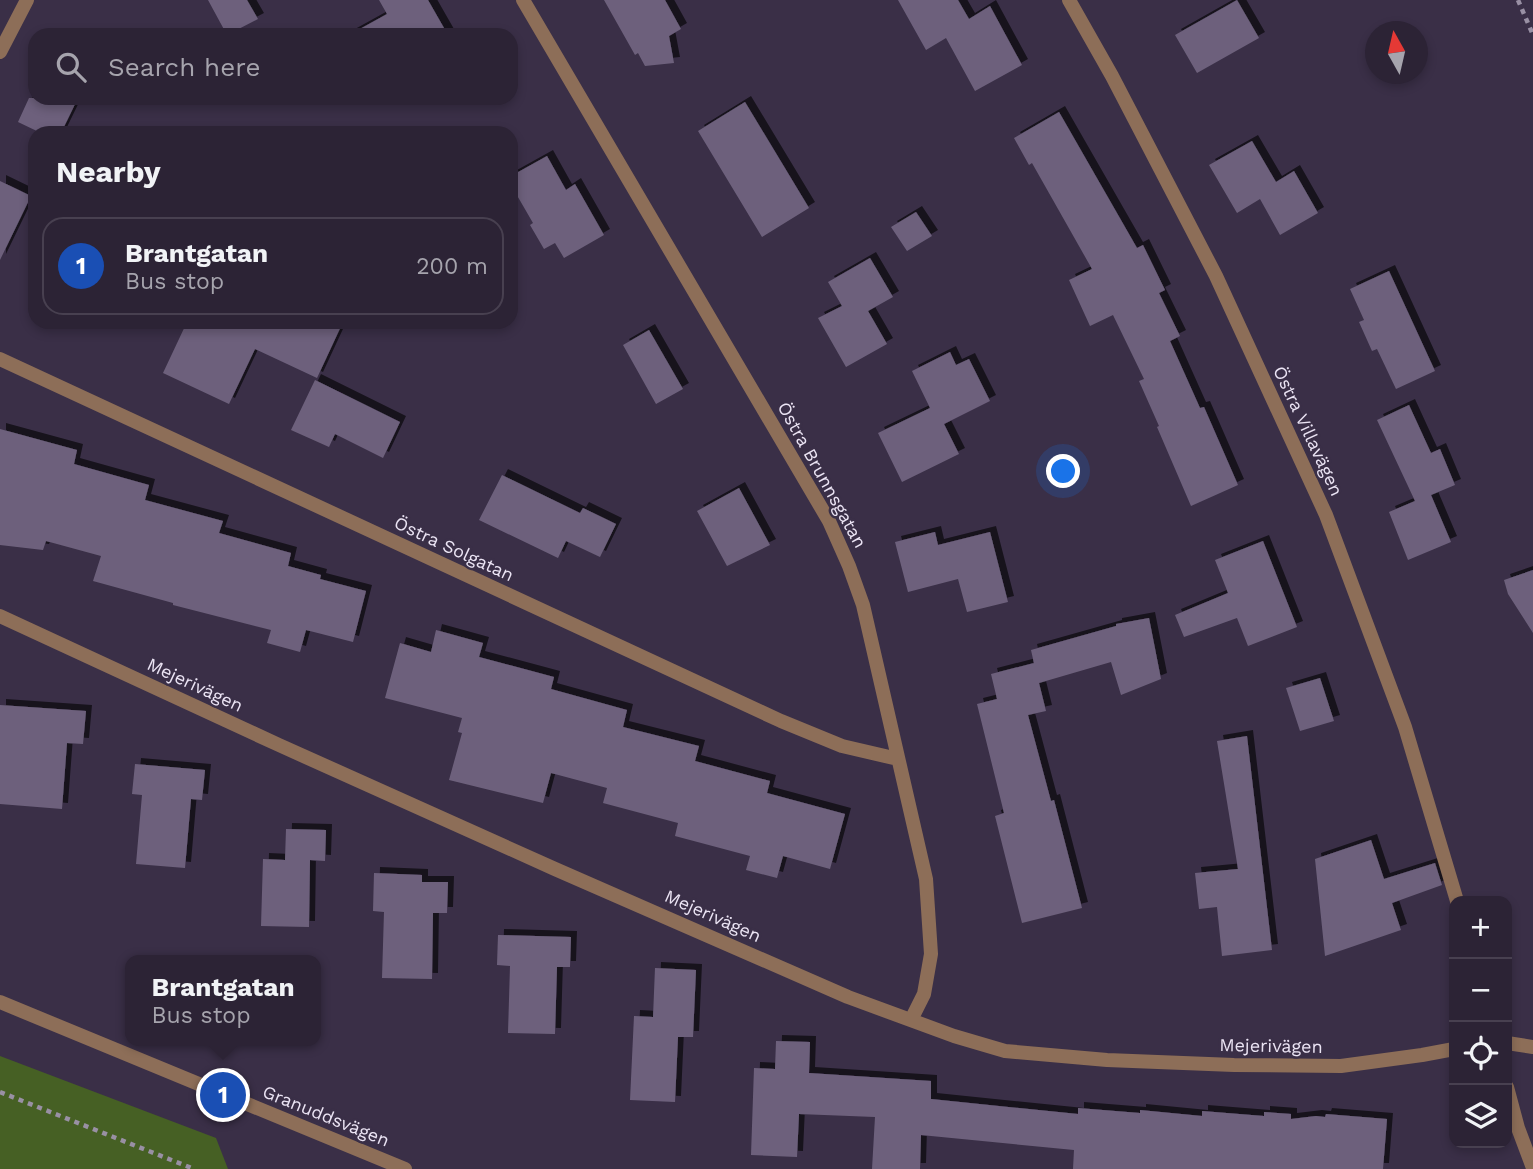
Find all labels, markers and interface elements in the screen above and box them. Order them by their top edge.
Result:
north arrow [1365,21,1428,84]
search box [28,28,518,105]
icon: search [52,48,90,86]
text: Search here [108,52,260,82]
text: Nearby [56,154,161,189]
text: Brantgatan [125,238,268,268]
text: 1 [76,253,86,280]
text: 200 m [416,253,488,280]
text: Bus stop [125,268,224,295]
street label: Östra Villavägen [1269,363,1348,499]
street label: Östra Brunnsgatan [774,398,871,551]
your location [1046,454,1080,488]
street label: Östra Solgatan [391,512,517,585]
street label: Mejerivägen [144,653,246,716]
street label: Mejerivägen [662,885,765,946]
map controls [1449,896,1512,1148]
button: + [1449,896,1512,959]
popup [125,955,321,1046]
button: − [1449,959,1512,1022]
text: Brantgatan [151,972,295,1002]
text: Bus stop [151,1002,251,1029]
button: locate [1449,1022,1512,1085]
street label: Mejerivägen [1219,1034,1323,1057]
pin: 1 [200,1069,246,1121]
street label: Granuddsvägen [260,1081,393,1151]
button: layers [1449,1085,1512,1148]

